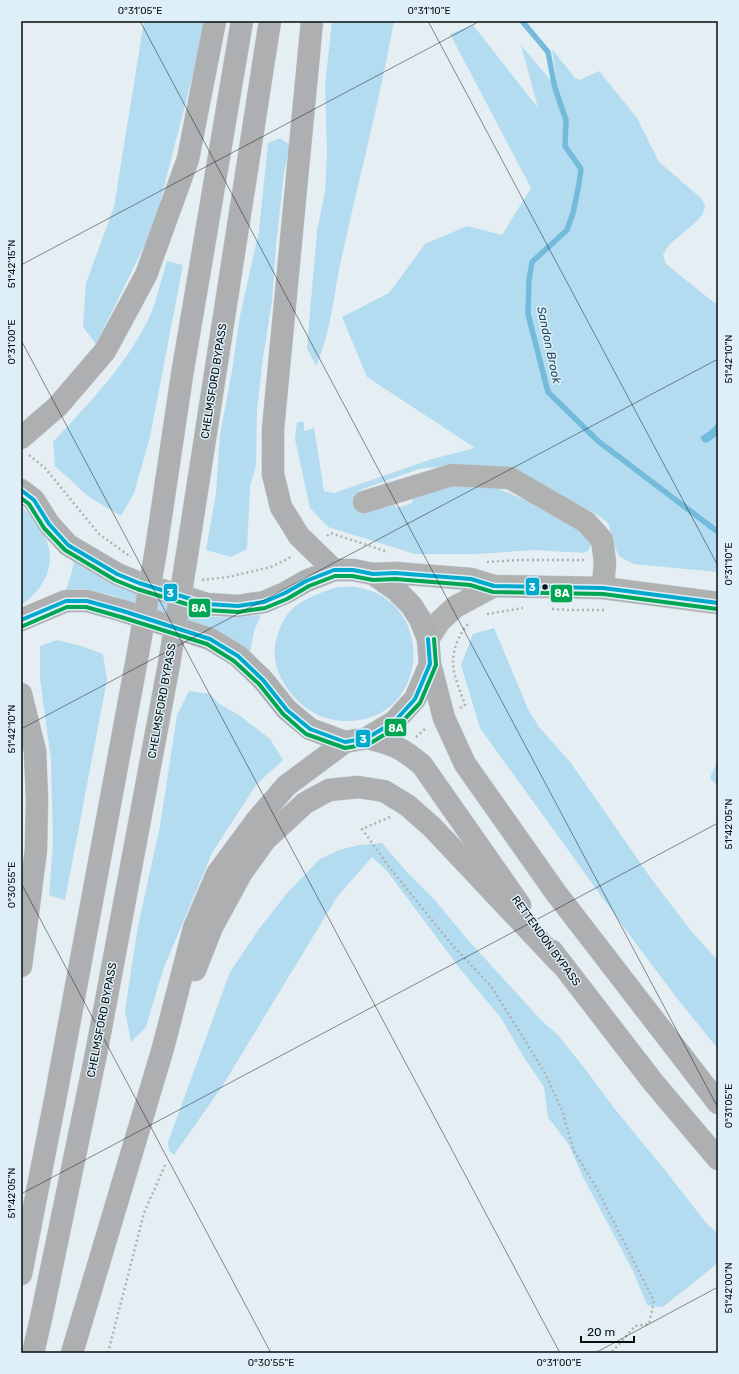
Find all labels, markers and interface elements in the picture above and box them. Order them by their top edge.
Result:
text: 0°31'05"E [118,5,162,17]
text: 0°31'10"E [408,5,450,17]
text: 51°42'15"N [6,240,18,288]
water label: Sandon Brook [534,305,564,386]
text: 0°31'00"E [6,319,18,365]
street label: CHELMSFORD BYPASS [198,322,230,440]
text: 51°42'10"N [723,334,735,384]
text: 0°31'10"E [723,543,735,585]
line badge: 3 [525,577,540,596]
text: 3 [528,581,536,594]
unlabelled marker [540,582,550,592]
line badge: 3 [163,583,178,602]
line badge: 8A [550,584,573,603]
text: 3 [166,587,174,600]
text: 8A [554,587,570,600]
line badge: 8A [188,598,211,618]
text: 8A [191,602,207,615]
street label: CHELMSFORD BYPASS [145,642,179,760]
text: 51°42'10"N [6,704,18,754]
line badge: 8A [384,718,407,737]
text: 8A [388,722,404,735]
line badge: 3 [355,729,371,748]
text: 3 [359,733,367,746]
text: 51°42'05"N [723,799,735,849]
text: 0°30'55"E [6,862,18,908]
street label: RETTENDON BYPASS [509,893,583,989]
street label: CHELMSFORD BYPASS [84,961,120,1079]
text: 0°31'05"E [723,1084,735,1128]
text: 51°42'05"N [6,1168,18,1218]
text: 51°42'00"N [723,1262,735,1314]
scale bar [581,1318,634,1344]
text: 20 m [587,1325,615,1339]
text: 0°30'55"E [248,1357,294,1369]
text: 0°31'00"E [536,1357,582,1369]

